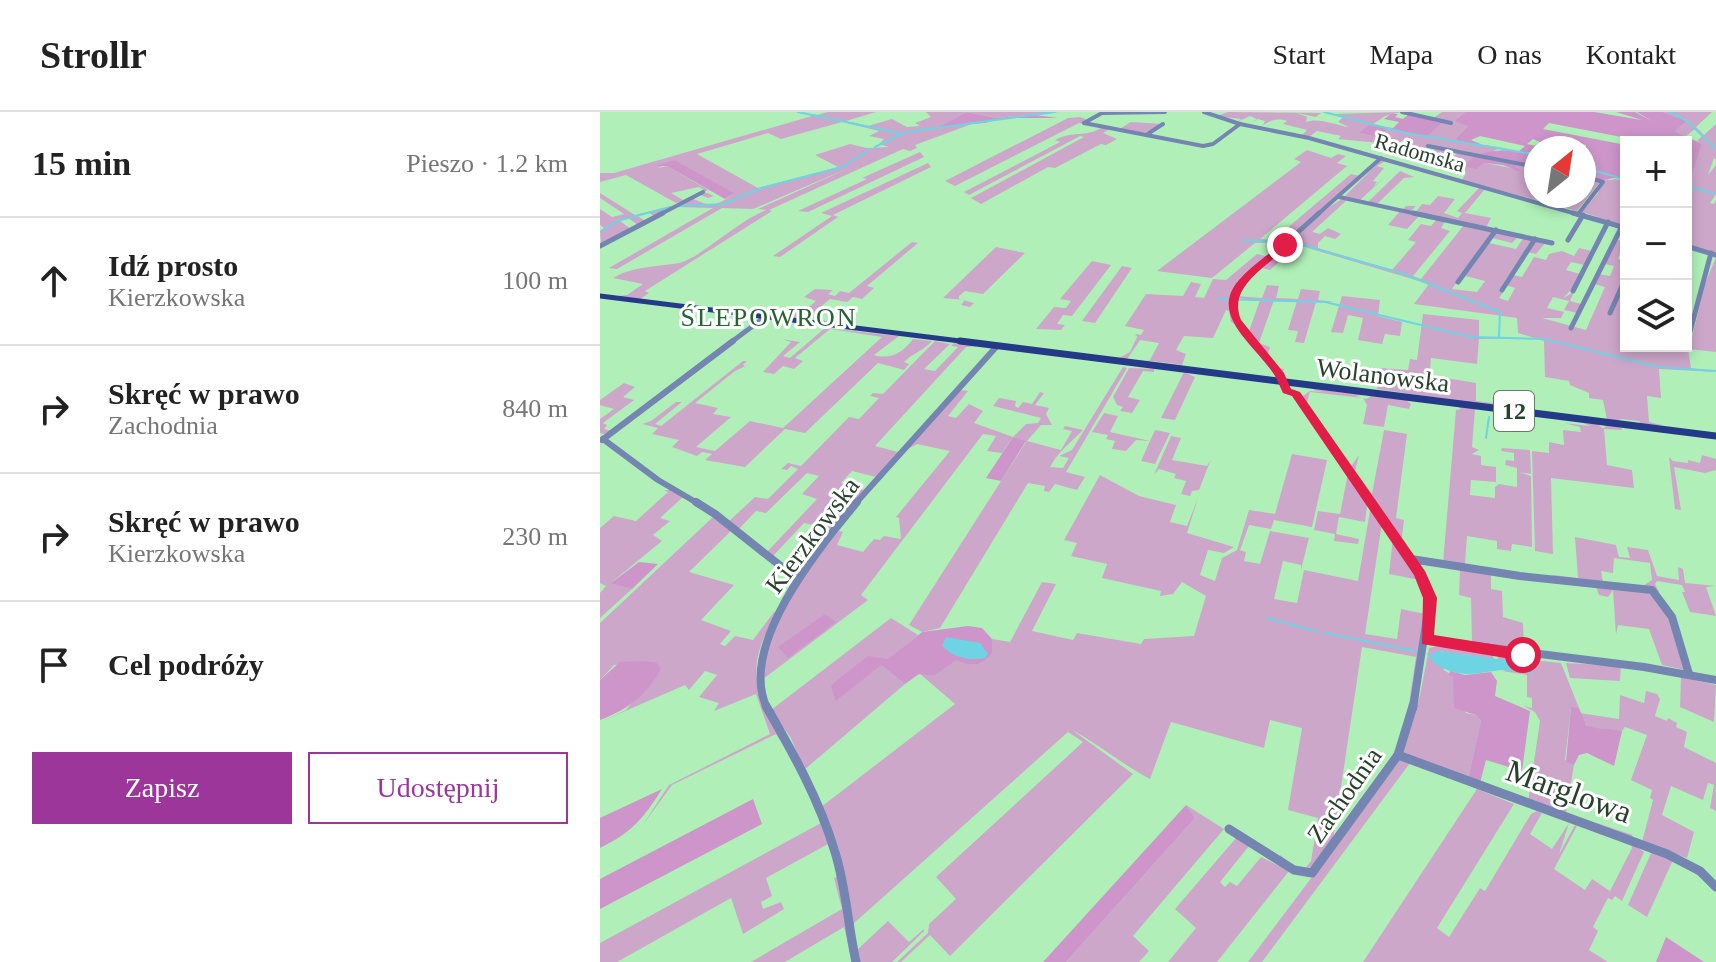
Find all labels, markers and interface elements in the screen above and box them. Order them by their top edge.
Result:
text: Strollr [40,34,147,76]
text: Start [1273,39,1325,70]
text: Mapa [1369,39,1433,70]
text: O nas [1477,39,1542,70]
text: Kontakt [1586,39,1676,70]
street label: Radomska [1372,128,1468,177]
north arrow [1524,136,1596,208]
map controls [1620,136,1692,352]
button: + [1620,136,1692,208]
text: 15 min [32,145,131,182]
text: Pieszo · 1.2 km [406,149,568,178]
button: − [1620,208,1692,280]
route end [1267,227,1303,263]
text: Idź prosto [108,249,238,282]
icon: ahead [32,259,76,303]
text: 100 m [502,266,568,295]
button: layers [1620,280,1692,352]
text: Kierzkowska [108,283,245,312]
district label: ŚLEPOWRON [681,303,857,332]
street label: Wolanowska [1315,353,1451,398]
text: Skręć w prawo [108,377,300,410]
icon: right [32,387,76,431]
road number: 12 [1494,391,1534,431]
text: 840 m [502,394,568,423]
text: Zachodnia [108,411,218,440]
street label: Kierzkowska [760,471,866,599]
text: Skręć w prawo [108,505,300,538]
icon: right [32,515,76,559]
text: 230 m [502,522,568,551]
text: Kierzkowska [108,539,245,568]
route start [1505,637,1541,673]
icon: arrive [32,643,76,687]
text: Cel podróży [108,648,264,681]
street label: Zachodnia [1301,742,1388,849]
button: Zapisz [32,752,292,824]
button: Udostępnij [308,752,568,824]
street label: Marglowa [1501,752,1637,830]

